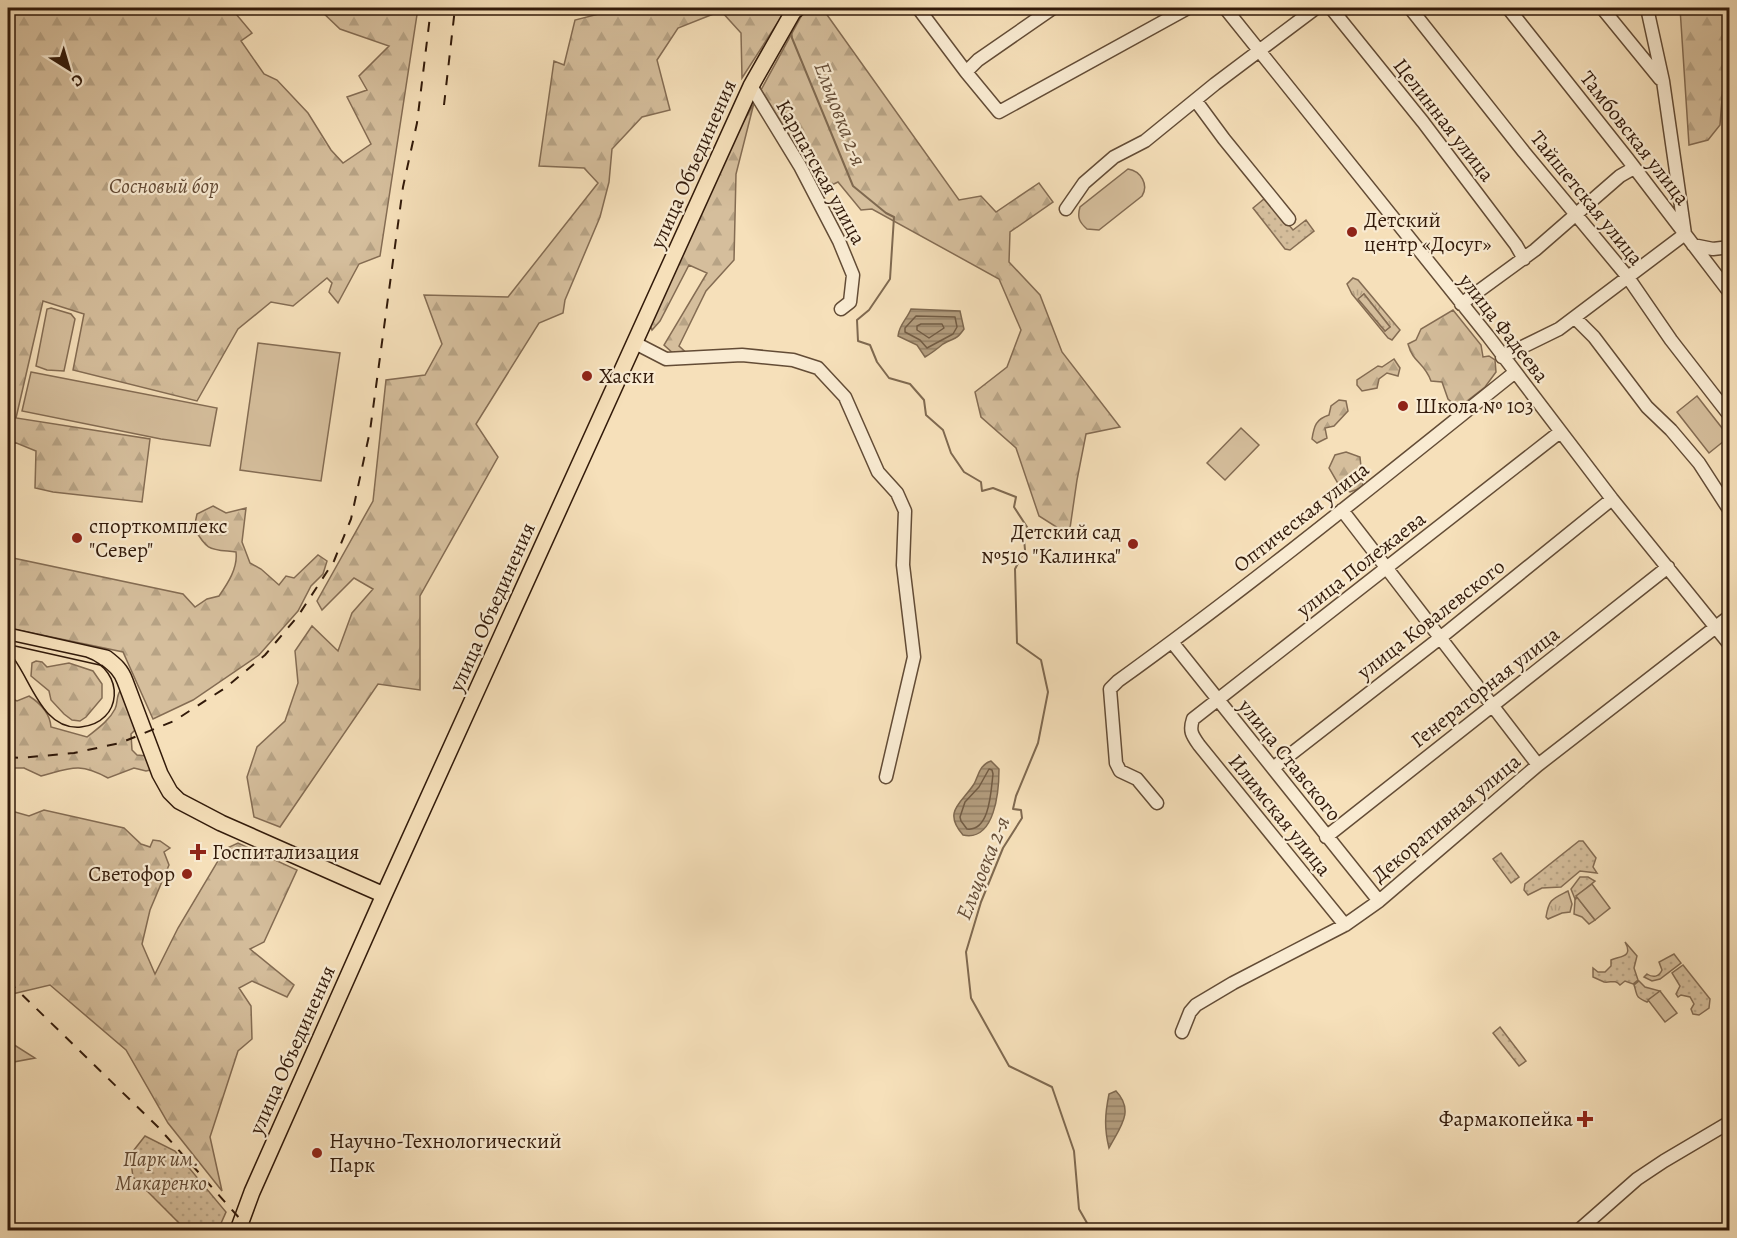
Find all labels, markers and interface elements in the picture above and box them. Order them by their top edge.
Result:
north arrow [39,39,99,99]
street label: Целинная улица [1387,53,1501,188]
water label: Ельцовка 2-я [806,58,874,170]
street label: Тамбовская улица [1574,65,1696,211]
text: С [67,68,88,92]
street label: улица Объединения [643,75,743,254]
street label: Карпатская улица [769,94,873,250]
street label: Тайшетская улица [1524,125,1650,271]
park label: Сосновый бор [109,172,219,200]
place label: Детский центр «Досуг» [1364,206,1491,258]
marker: Детский центр «Досуг» [1345,225,1359,239]
street label: улица Фадеева [1452,267,1556,389]
place label: Хаски [599,362,655,390]
marker: Хаски [580,369,594,383]
place label: Школа № 103 [1415,392,1534,420]
marker: Школа № 103 [1396,399,1410,413]
street label: Оптическая улица [1227,455,1375,579]
street label: улица Полежаева [1290,505,1432,624]
place label: спорткомплекс "Север" [89,512,228,564]
street label: улица Объединения [442,518,542,697]
place label: Детский сад №510 "Калинка" [981,518,1121,570]
marker: спорткомплекс "Север" [70,531,84,545]
marker: Детский сад №510 "Калинка" [1126,537,1140,551]
street label: улица Ковалевского [1351,552,1511,686]
street label: Генераторная улица [1405,620,1565,754]
street label: улица Ставского [1231,692,1348,827]
street label: Декоративная улица [1366,747,1527,889]
street label: Илимская улица [1222,748,1338,882]
water label: Ельцовка 2-я [949,812,1017,924]
place label: Госпитализация [212,838,359,866]
marker: Госпитализация [189,843,207,861]
place label: Светофор [88,860,175,888]
marker: Светофор [180,867,194,881]
street label: улица Объединения [242,961,342,1140]
place label: Фармакопейка [1439,1105,1573,1133]
marker: Фармакопейка [1578,1112,1592,1126]
place label: Научно-Технологический Парк [329,1127,562,1179]
park label: Парк им. Макаренко [115,1145,207,1197]
marker: Научно-Технологический Парк [310,1146,324,1160]

